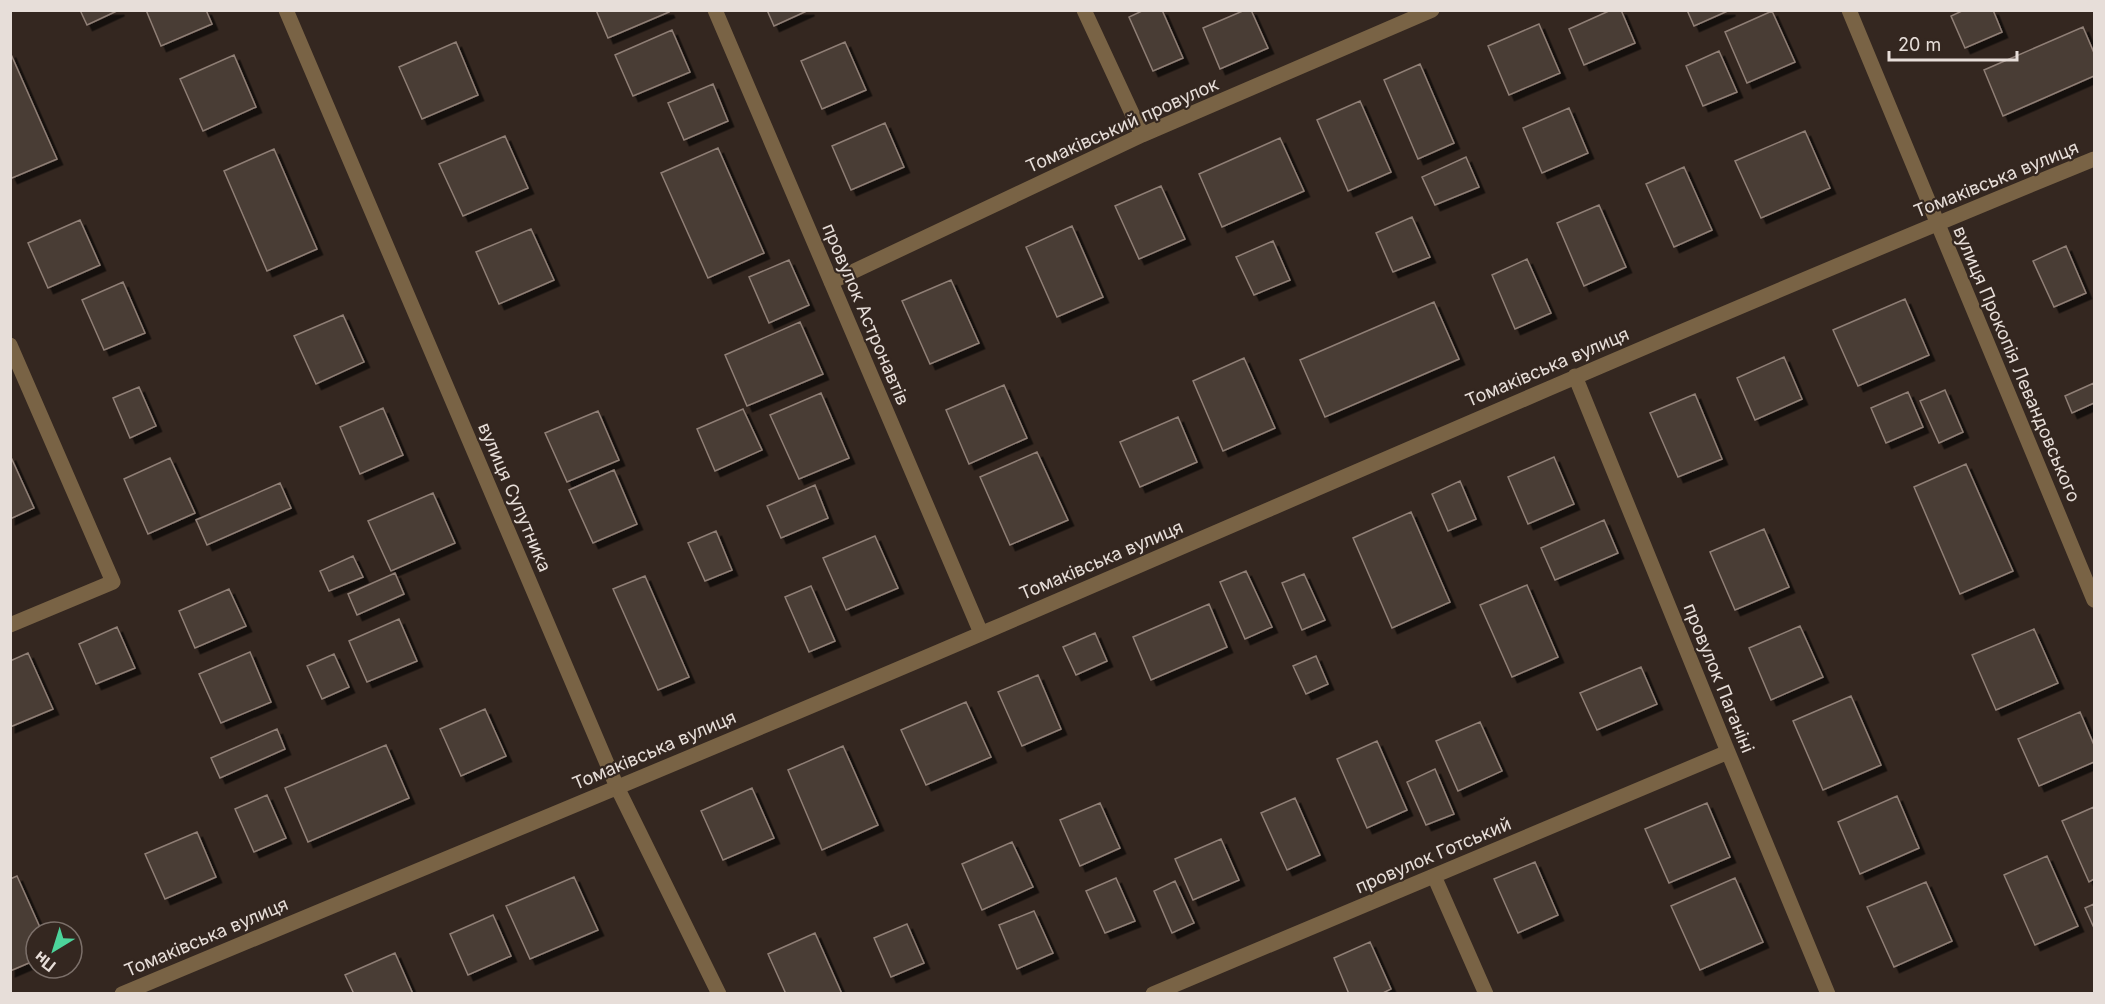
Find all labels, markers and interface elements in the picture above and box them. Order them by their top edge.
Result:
scale bar [1889,24,2016,62]
text: 20 m [1898,34,1941,55]
street label: Томаківський провулок [1023,73,1222,177]
street label: Томаківська вулиця [1911,136,2081,222]
street label: провулок Астронавтів [818,220,914,408]
street label: вулиця Прокопія Левандовського [1949,223,2085,505]
street label: Томаківська вулиця [1462,323,1632,411]
street label: вулиця Супутника [474,419,556,575]
street label: Томаківська вулиця [1016,516,1186,604]
street label: провулок Паганіні [1679,600,1759,756]
street label: Томаківська вулиця [569,706,739,794]
street label: провулок Готський [1352,813,1514,897]
street label: Томаківська вулиця [121,893,291,981]
north arrow [24,920,84,980]
text: Пн [30,947,60,976]

